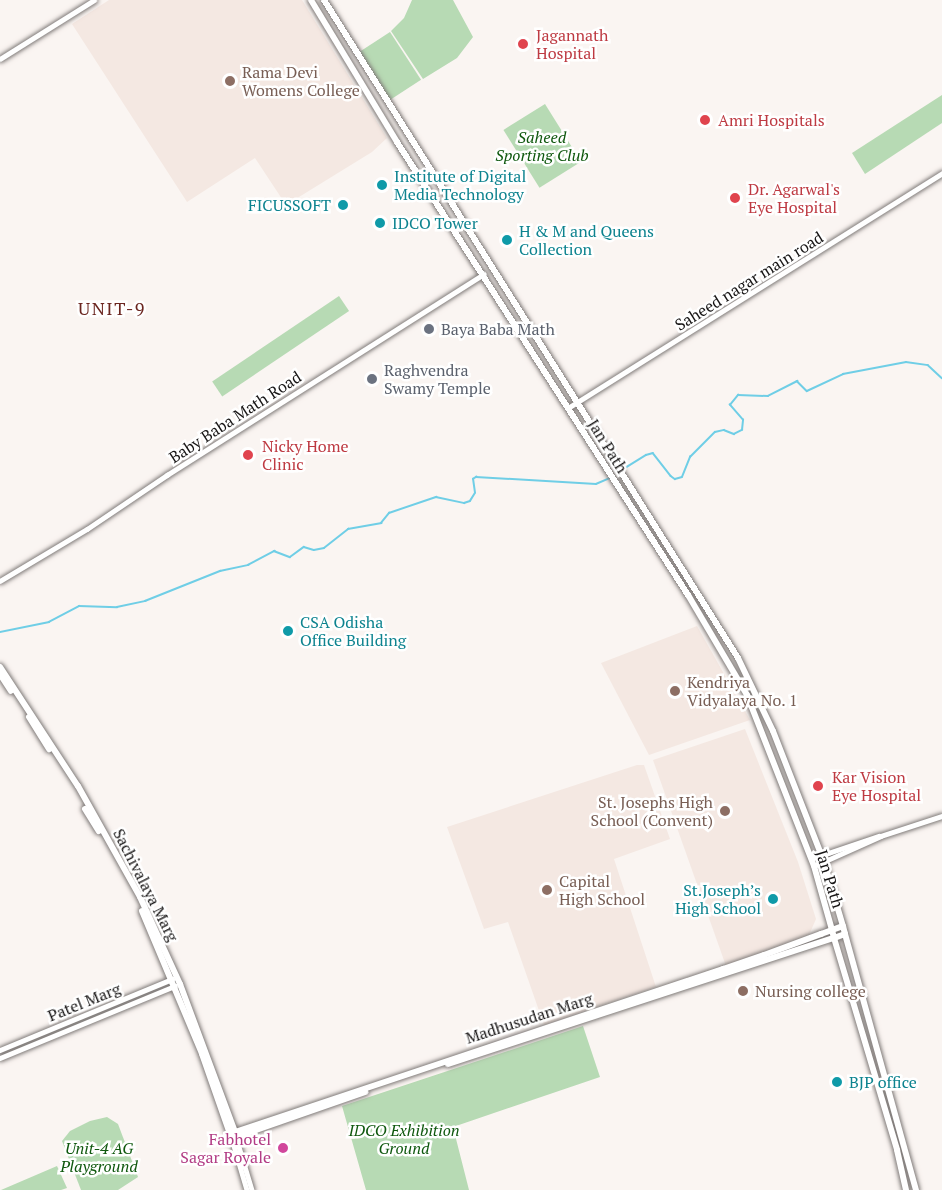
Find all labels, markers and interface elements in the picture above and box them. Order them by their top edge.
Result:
place label: Jagannath Hospital [536,25,608,63]
marker: Jagannath Hospital [514,35,532,53]
place label: Rama Devi Womens College [242,62,360,100]
marker: Rama Devi Womens College [223,74,237,88]
place label: Amri Hospitals [718,110,825,130]
marker: Amri Hospitals [696,111,714,129]
park label: Saheed Sporting Club [495,127,589,165]
place label: Institute of Digital Media Technology [394,166,526,204]
marker: Institute of Digital Media Technology [375,178,389,192]
place label: Dr. Agarwal's Eye Hospital [748,179,841,217]
marker: Dr. Agarwal's Eye Hospital [726,189,744,207]
place label: FICUSSOFT [248,195,331,215]
marker: FICUSSOFT [336,198,350,212]
place label: IDCO Tower [392,213,478,233]
marker: IDCO Tower [373,216,387,230]
place label: H & M and Queens Collection [519,221,654,259]
street label: Saheed nagar main road [671,228,827,334]
marker: H & M and Queens Collection [500,233,514,247]
district label: UNIT-9 [78,297,146,319]
place label: Baya Baba Math [441,319,555,339]
marker: Baya Baba Math [422,322,436,336]
place label: Raghvendra Swamy Temple [384,360,491,398]
street label: Baby Baba Math Road [165,367,305,467]
marker: Raghvendra Swamy Temple [365,372,379,386]
street label: Jan Path [584,416,632,476]
place label: Nicky Home Clinic [262,436,349,474]
marker: Nicky Home Clinic [239,446,257,464]
place label: CSA Odisha Office Building [300,612,406,650]
marker: CSA Odisha Office Building [281,624,295,638]
place label: Kendriya Vidyalaya No. 1 [687,672,798,710]
marker: Kendriya Vidyalaya No. 1 [668,684,682,698]
place label: Kar Vision Eye Hospital [832,767,921,805]
marker: Kar Vision Eye Hospital [809,777,827,795]
place label: St. Josephs High School (Convent) [591,792,713,830]
marker: St. Josephs High School (Convent) [718,804,732,818]
street label: Sachivalaya Marg [109,825,183,945]
street label: Jan Path [812,848,848,910]
place label: Capital High School [559,871,645,909]
place label: St.Joseph’s High School [675,880,761,918]
marker: Capital High School [540,883,554,897]
marker: St.Joseph’s High School [766,892,780,906]
street label: Patel Marg [45,979,123,1025]
place label: Nursing college [755,981,866,1001]
marker: Nursing college [736,984,750,998]
street label: Madhusudan Marg [463,988,595,1048]
place label: BJP office [849,1072,917,1092]
marker: BJP office [830,1075,844,1089]
park label: IDCO Exhibition Ground [348,1120,460,1158]
place label: Fabhotel Sagar Royale [180,1129,271,1167]
park label: Unit-4 AG Playground [60,1138,138,1176]
marker: Fabhotel Sagar Royale [276,1141,290,1155]

